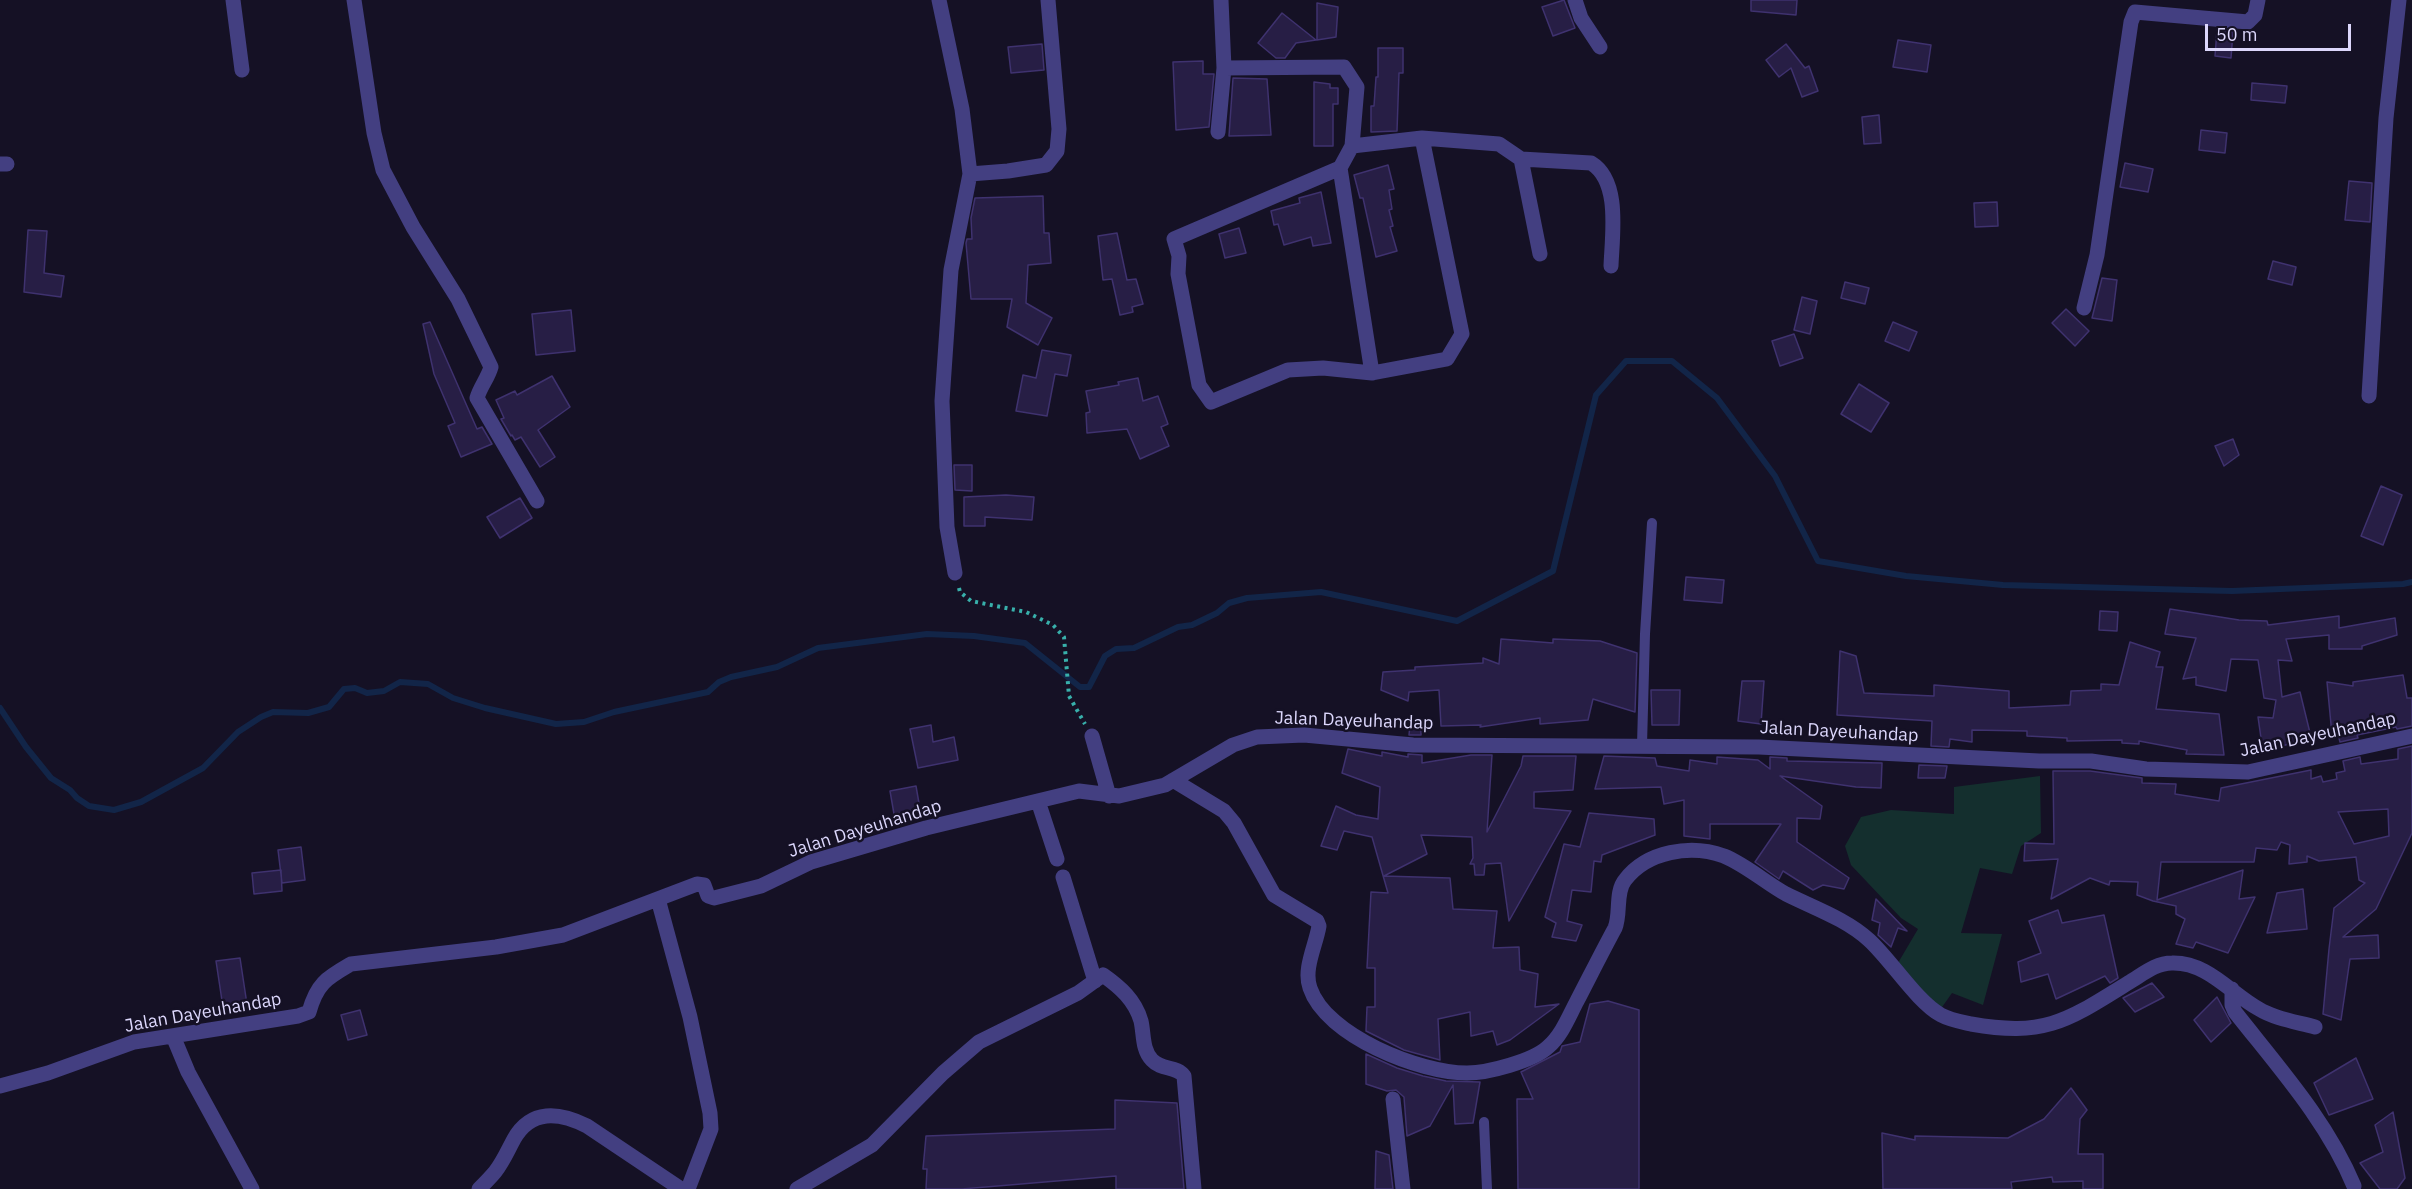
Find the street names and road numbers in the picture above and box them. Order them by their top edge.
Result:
street label: Jalan Dayeuhandap [1274,707,1434,735]
street label: Jalan Dayeuhandap [2238,708,2398,762]
street label: Jalan Dayeuhandap [1759,717,1919,747]
street label: Jalan Dayeuhandap [786,795,944,863]
street label: Jalan Dayeuhandap [123,989,283,1037]

